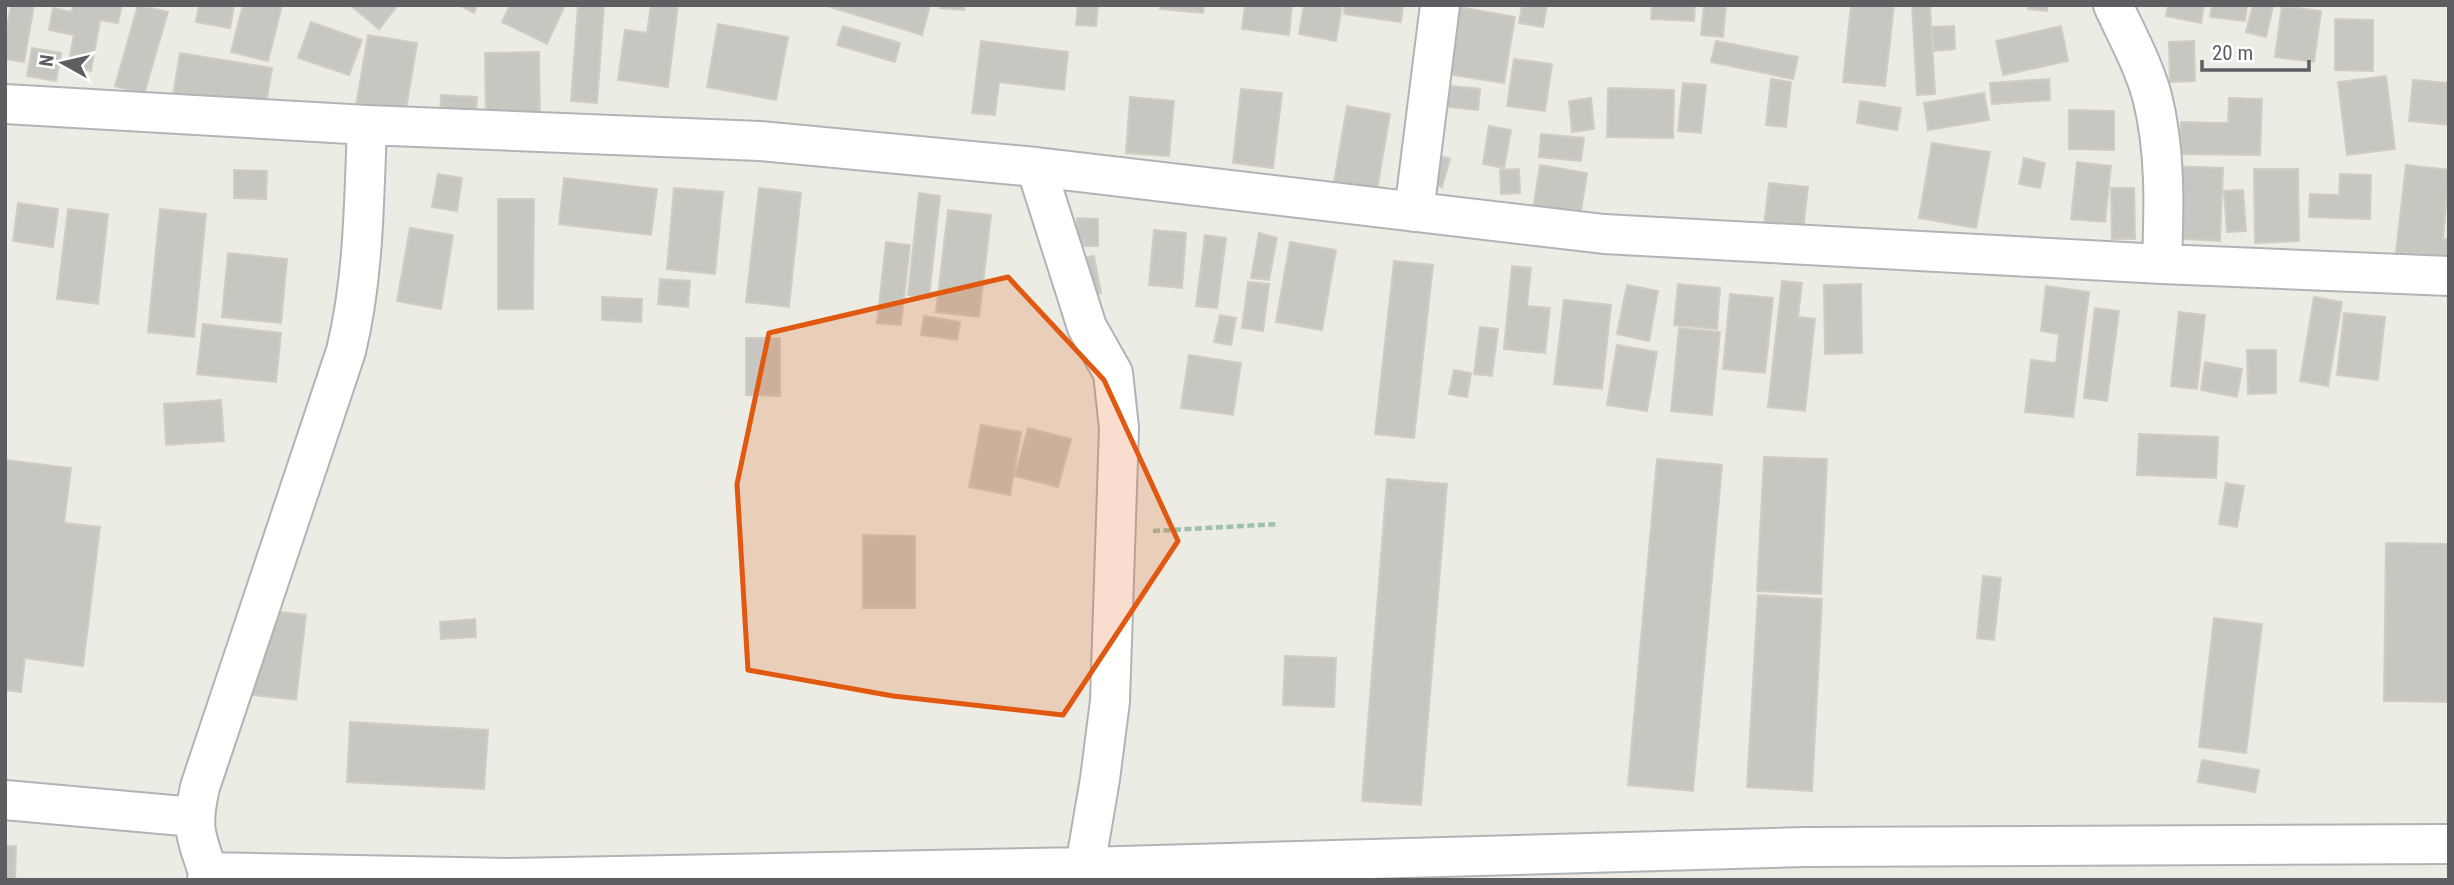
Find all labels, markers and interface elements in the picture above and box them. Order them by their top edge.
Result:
north arrow [28,28,98,98]
scale bar [2202,28,2309,72]
text: 20 m [2212,41,2253,65]
text: N [34,53,59,68]

